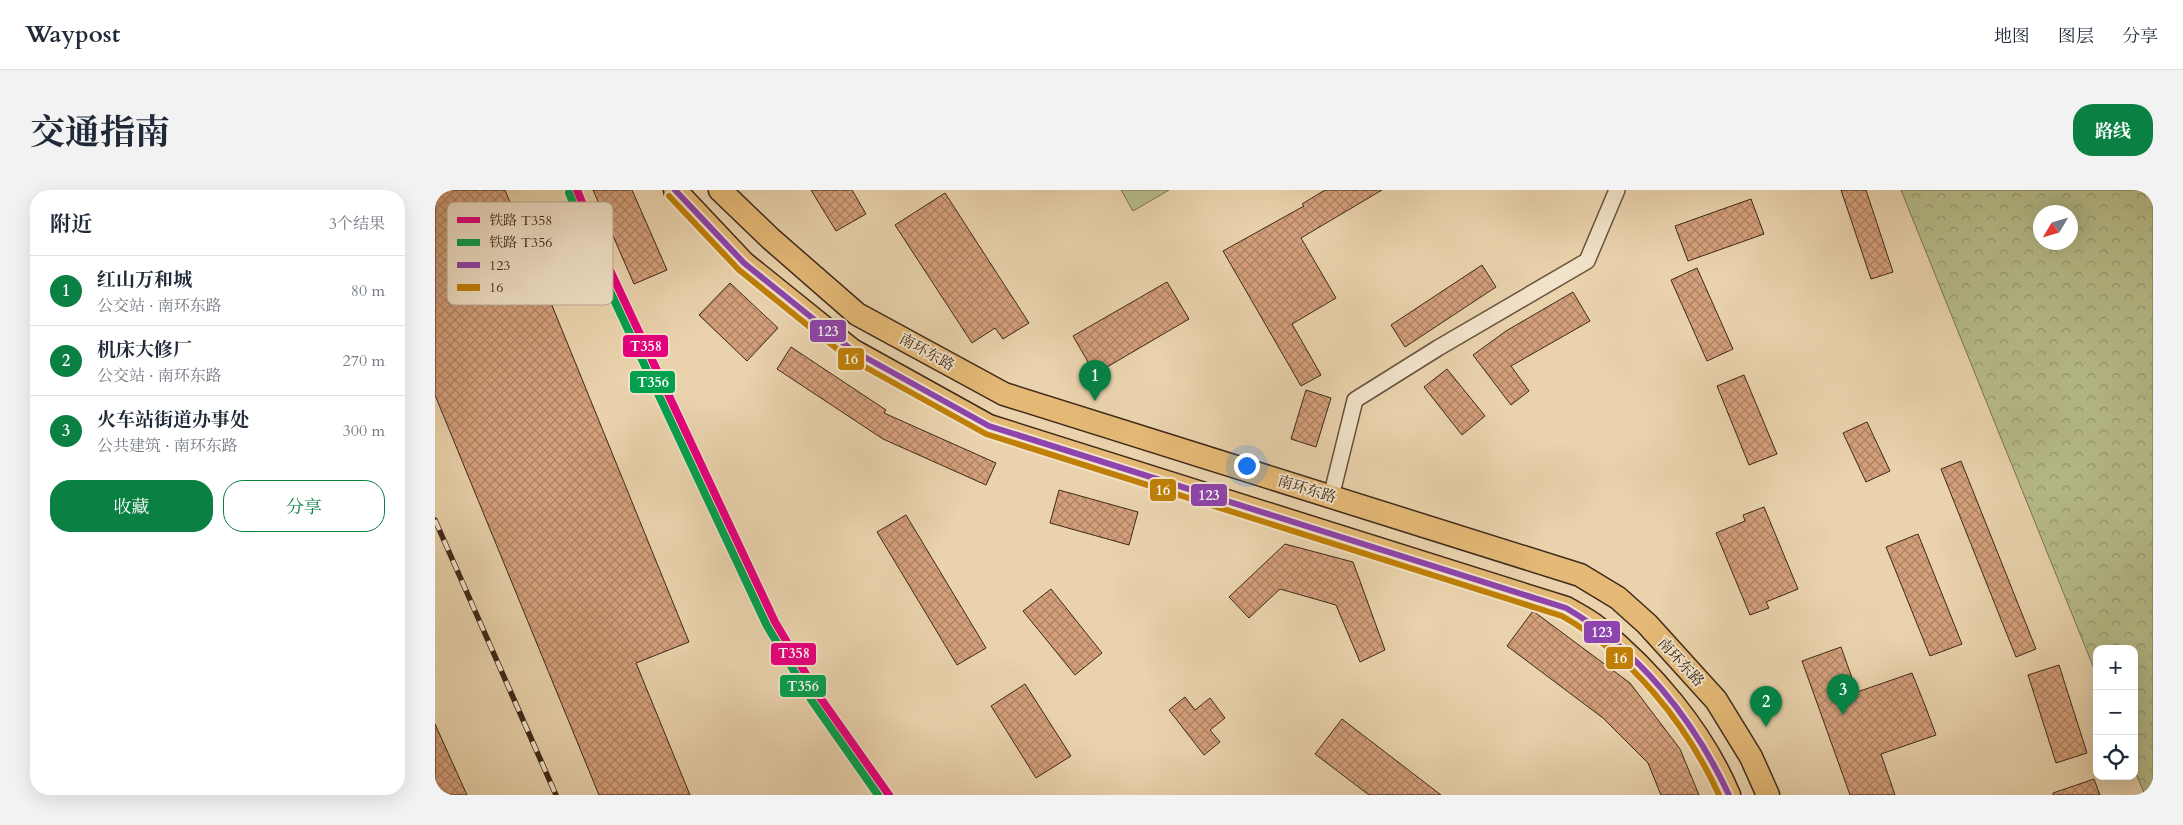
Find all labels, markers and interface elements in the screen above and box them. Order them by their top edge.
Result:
text: Waypost [25,18,120,51]
text: 地图 [1994,24,2030,49]
text: 图层 [2058,24,2094,49]
text: 分享 [2122,24,2158,49]
button: 路线 [2073,104,2153,156]
text: 交通指南 [30,109,170,157]
legend [447,202,613,305]
north arrow [2033,205,2078,250]
text: 附近 [50,210,92,239]
text: 铁路 T358 [489,211,553,230]
text: 3个结果 [329,213,385,235]
text: 铁路 T356 [489,233,553,252]
text: 123 [489,256,511,275]
text: 红山万和城 [97,267,192,293]
text: 16 [489,278,503,297]
text: 1 [62,280,70,302]
text: 80 m [351,280,385,302]
text: 公交站 · 南环东路 [97,295,222,317]
line badge: 123 [809,319,847,343]
text: 123 [817,322,839,341]
street label: 南环东路 [896,329,958,375]
line badge: T358 [622,334,669,358]
text: 机床大修厂 [97,337,192,363]
text: T358 [630,337,662,356]
line badge: 16 [837,347,865,371]
text: 2 [62,350,70,372]
text: 270 m [343,350,385,372]
text: 16 [844,350,858,369]
pin: 1 [1079,360,1111,401]
text: 公交站 · 南环东路 [97,365,222,387]
line badge: T356 [629,370,676,394]
text: T356 [637,373,669,392]
text: 火车站街道办事处 [97,407,249,433]
text: 3 [62,420,70,442]
text: 300 m [343,420,385,442]
text: 公共建筑 · 南环东路 [97,435,238,457]
your location [1234,453,1260,479]
street label: 南环东路 [1275,471,1339,507]
line badge: 16 [1149,478,1177,502]
button: 收藏 [50,480,213,532]
button: 分享 [223,480,385,532]
text: 16 [1156,481,1170,500]
line badge: 123 [1190,483,1228,507]
text: 123 [1198,486,1220,505]
line badge: 123 [1583,620,1621,644]
text: 123 [1591,623,1613,642]
street label: 南环东路 [1653,633,1709,691]
line badge: T358 [770,642,817,666]
text: T358 [778,644,810,663]
map controls [2093,645,2138,780]
button: + [2093,645,2138,690]
line badge: 16 [1605,646,1634,670]
text: 16 [1613,649,1627,668]
line badge: T356 [779,674,827,698]
pin: 3 [1827,674,1859,715]
text: T356 [787,677,819,696]
pin: 2 [1750,686,1782,727]
button: − [2093,690,2138,735]
button: locate [2093,735,2138,780]

